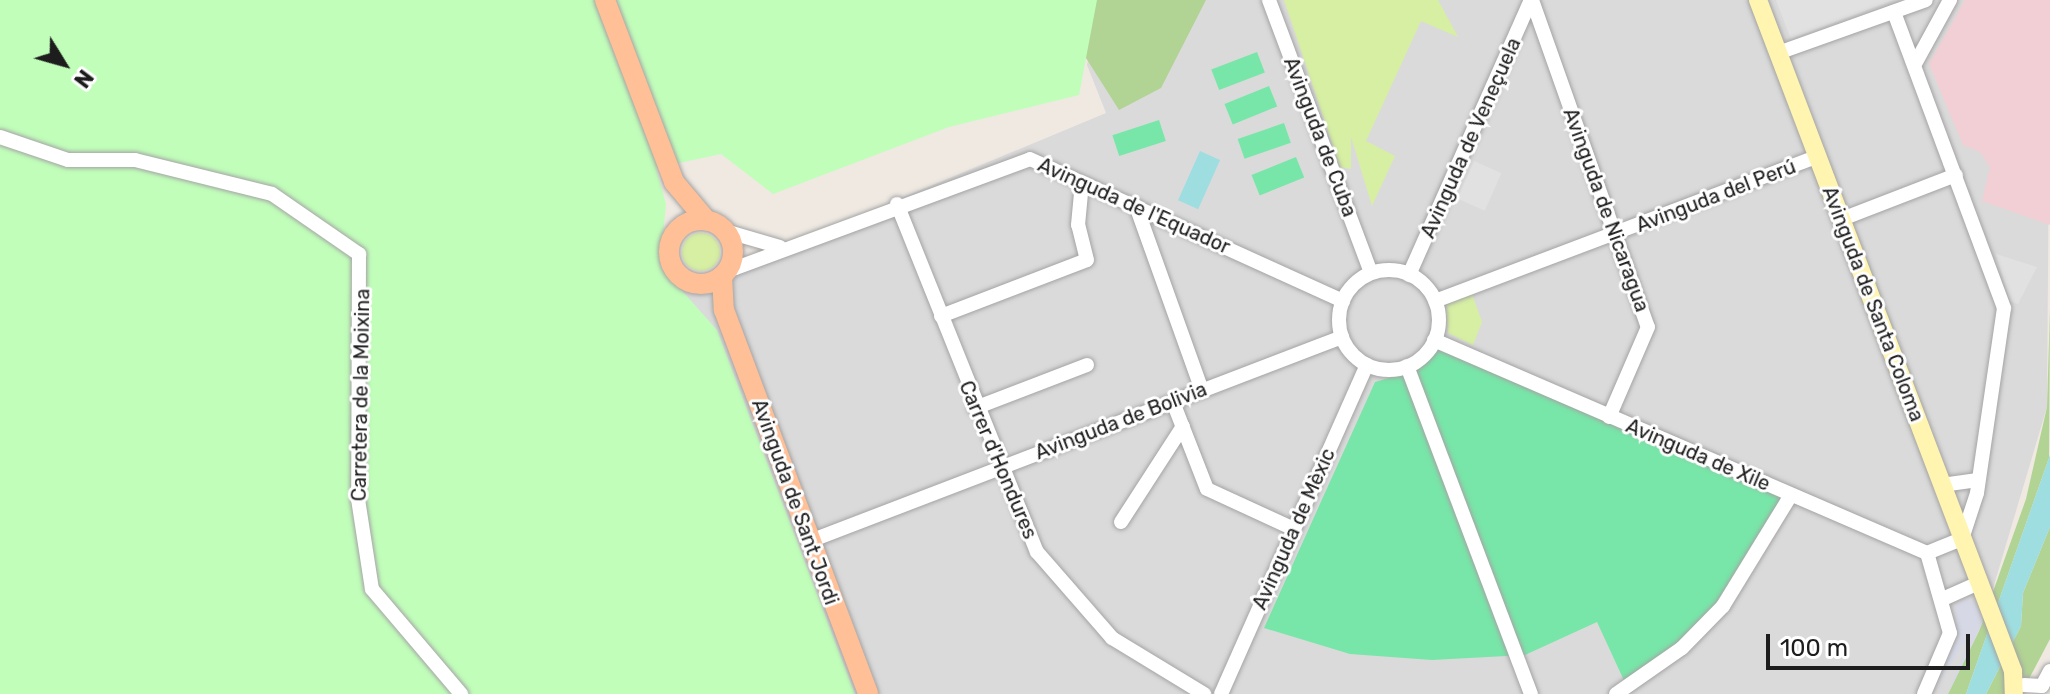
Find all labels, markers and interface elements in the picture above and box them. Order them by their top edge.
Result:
north arrow [24,24,104,104]
street label: Avinguda de Veneçuela [1416,34,1526,242]
street label: Avinguda de Cuba [1279,54,1361,220]
text: N [68,64,99,93]
street label: Avinguda de Nicaragua [1558,105,1654,315]
street label: Avinguda de l'Equador [1034,153,1234,259]
street label: Avinguda del Perú [1633,155,1799,237]
street label: Avinguda de Santa Coloma [1817,183,1929,425]
street label: Carretera de la Moixina [347,288,375,502]
street label: Carrer d'Hondures [954,377,1042,543]
street label: Avinguda de Bolivia [1032,377,1210,465]
street label: Avinguda de Sant Jordi [747,396,843,608]
street label: Avinguda de Xile [1622,414,1774,496]
street label: Avinguda de Mèxic [1248,445,1340,613]
scale bar [1770,618,1974,668]
text: 100 m [1780,634,1848,662]

